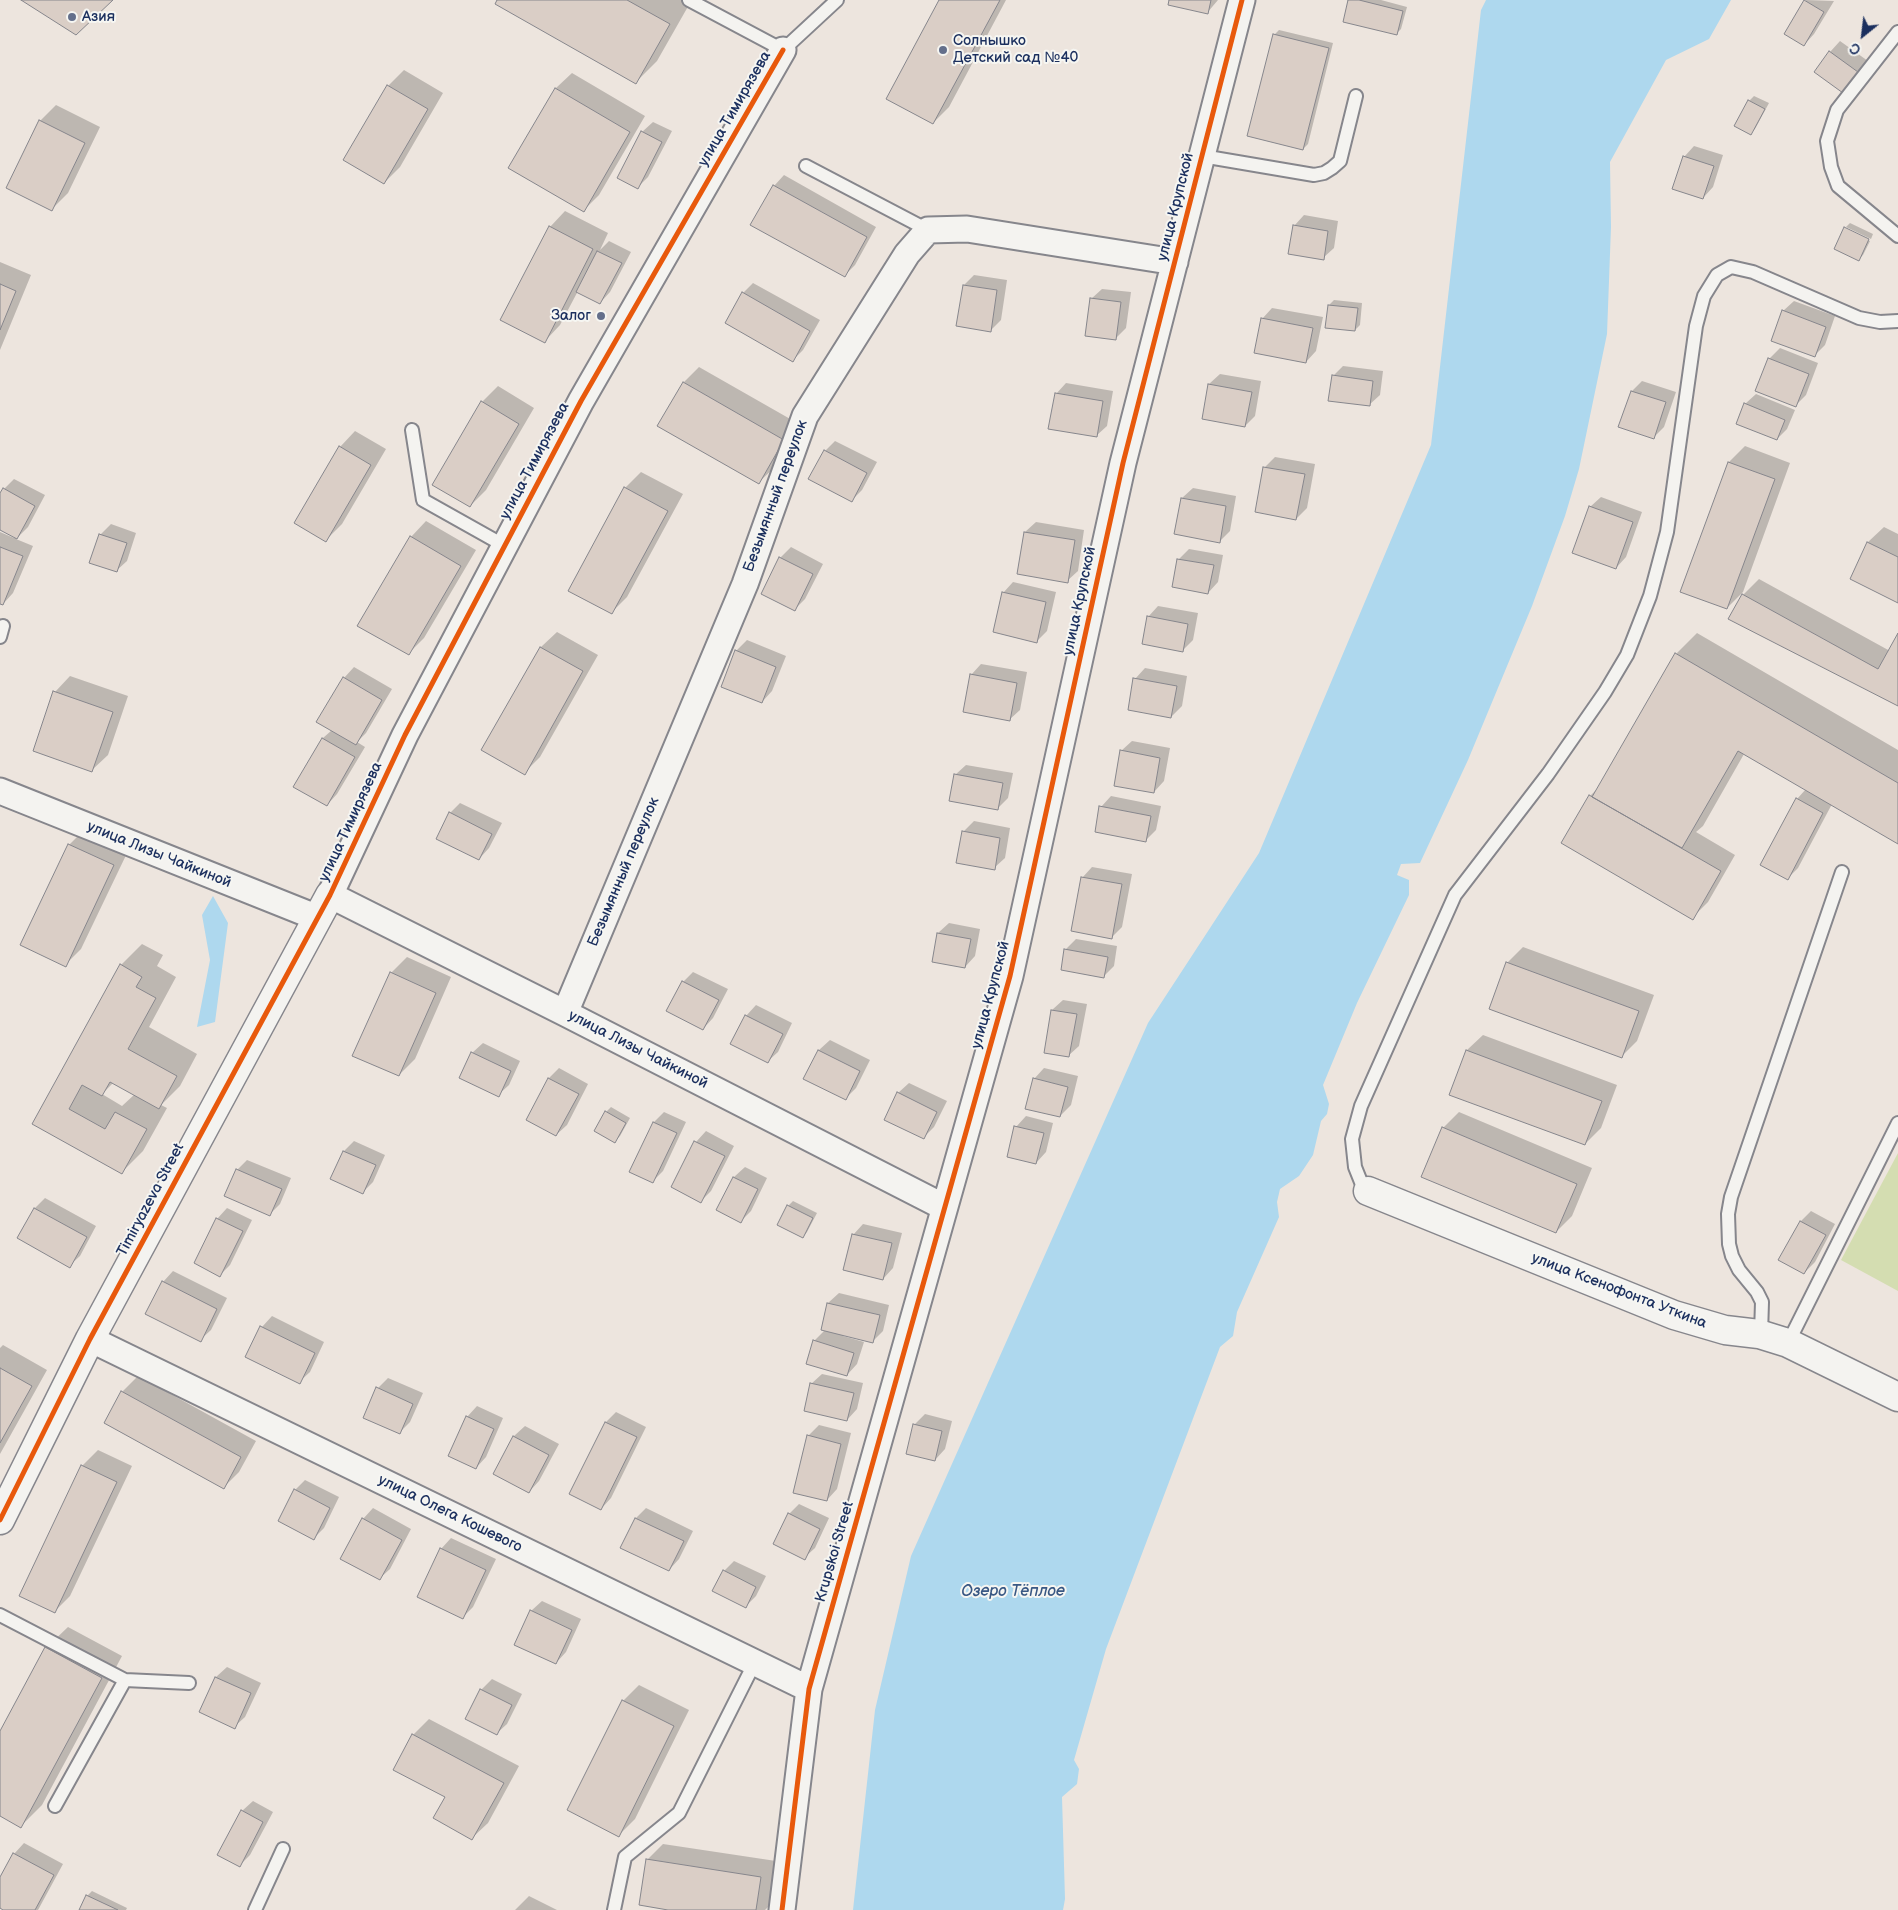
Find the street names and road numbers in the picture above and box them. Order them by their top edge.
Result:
street label: улица Тимирязева [695,48,775,170]
street label: улица Крупской [1154,151,1198,263]
street label: улица Тимирязева [497,399,573,523]
street label: Безымянный переулок [740,418,812,574]
street label: улица Крупской [1060,545,1100,657]
street label: улица Тимирязева [315,759,387,885]
street label: Безымянный переулок [584,795,664,949]
street label: улица Лизы Чайкиной [84,818,234,892]
street label: улица Крупской [968,939,1014,1051]
street label: улица Лизы Чайкиной [565,1007,711,1093]
street label: Timiryazeva Street [114,1140,188,1260]
street label: улица Ксенофонта Уткина [1529,1249,1709,1333]
street label: улица Олега Кошевого [375,1471,525,1557]
street label: Krupskoi Street [812,1500,858,1604]

